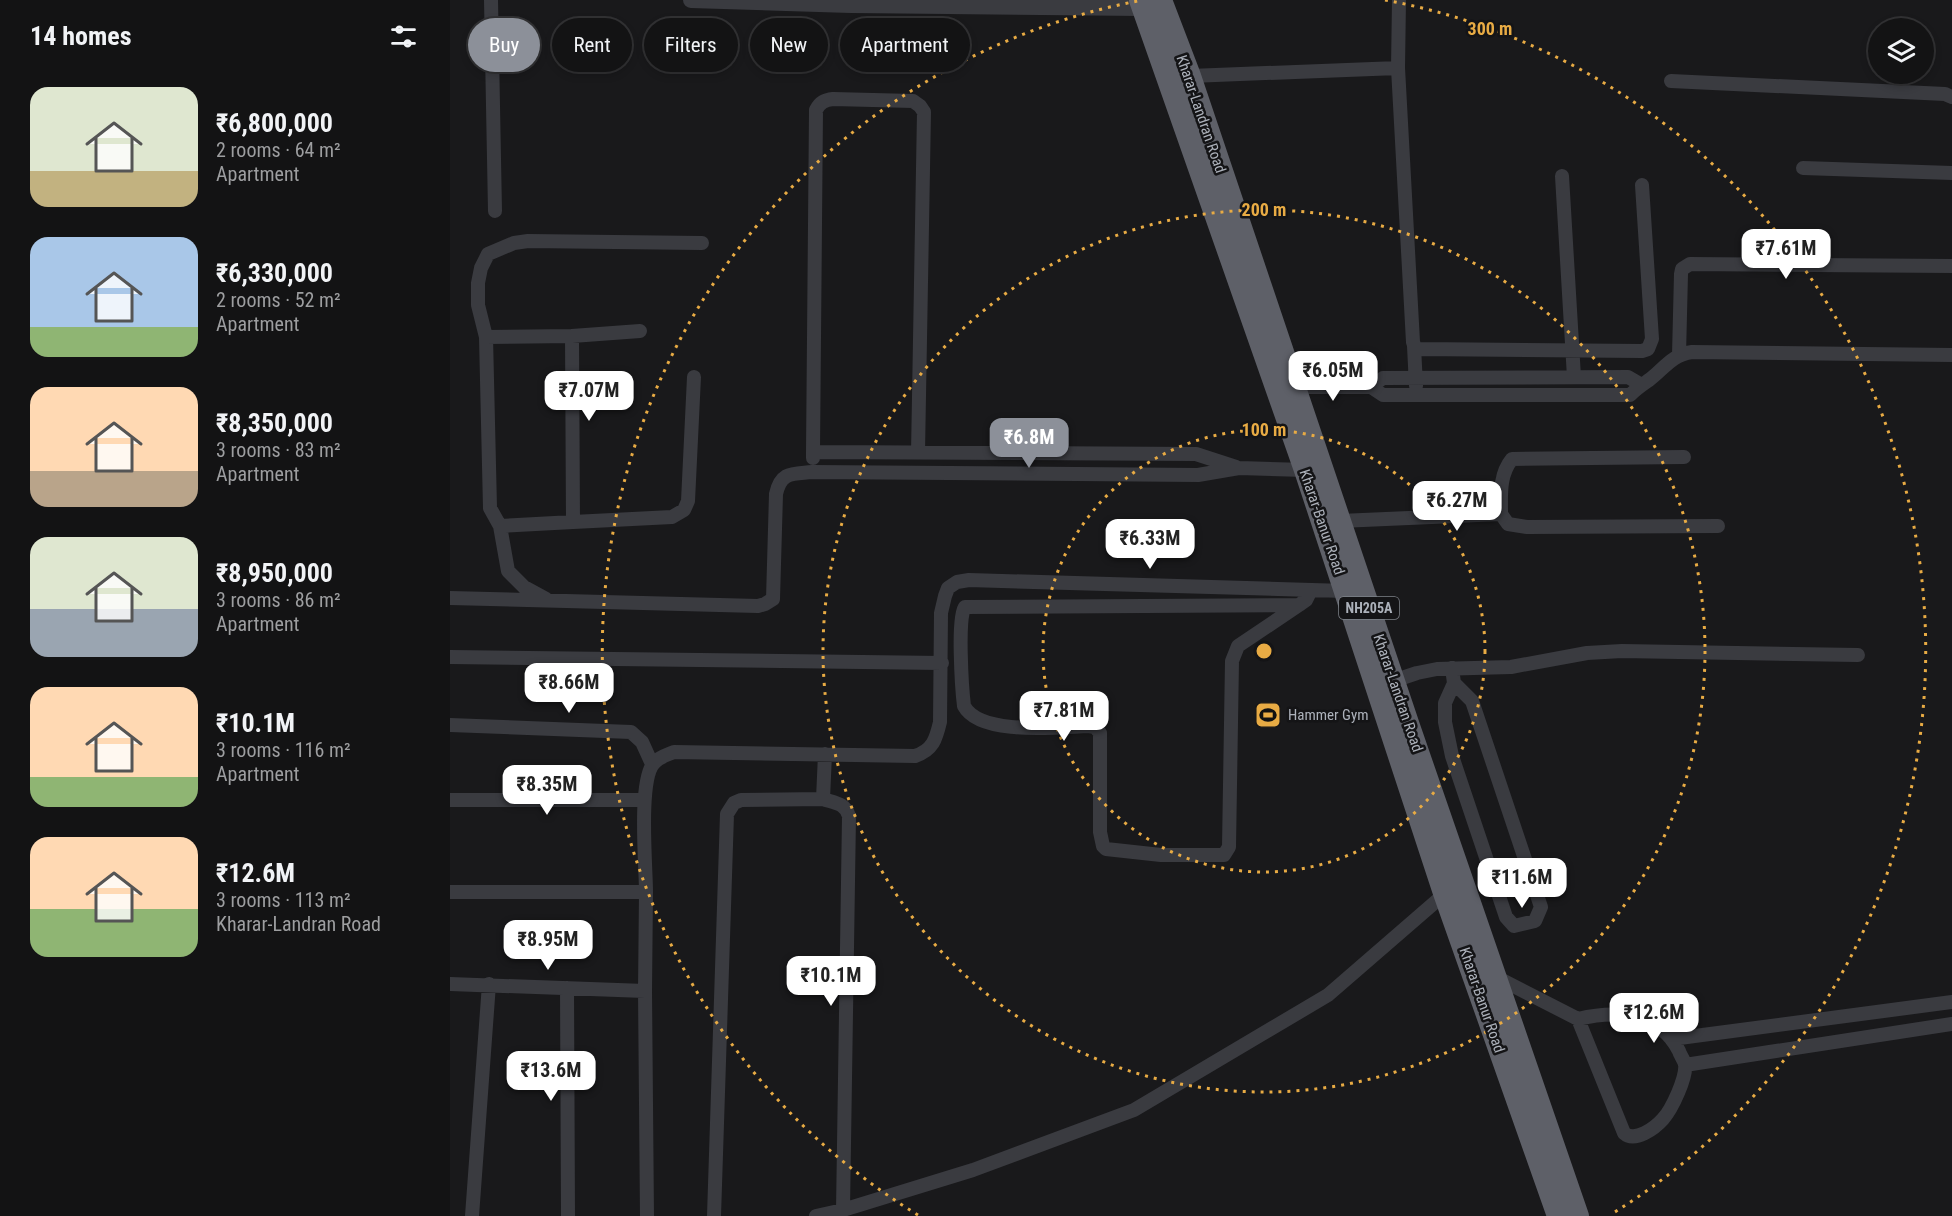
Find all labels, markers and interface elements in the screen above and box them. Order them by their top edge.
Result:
chip: Buy [468,18,540,72]
chip: Rent [552,18,632,72]
chip: Filters [644,18,738,72]
chip: New [750,18,828,72]
chip: Apartment [840,18,970,72]
text: 300 m [1468,18,1512,39]
map controls [1868,18,1934,84]
button: layers [1868,18,1934,84]
icon: filters [387,20,420,53]
text: 14 homes [30,21,132,51]
street label: Kharar-Landran Road [1172,53,1230,175]
text: ₹6,800,000 [216,108,333,138]
icon: home [78,111,150,183]
text: 2 rooms · 64 m² [216,138,341,162]
text: Apartment [216,162,300,186]
text: 200 m [1242,199,1286,220]
pin: ₹7.61M [1737,229,1835,280]
text: ₹7.61M [1756,236,1816,260]
text: ₹6,330,000 [216,258,333,288]
icon: home [78,261,150,333]
text: 2 rooms · 52 m² [216,288,341,312]
text: Apartment [216,312,300,336]
pin: ₹6.05M [1284,351,1382,402]
text: ₹6.05M [1303,358,1363,382]
pin: ₹7.07M [540,371,638,422]
text: ₹7.07M [559,378,619,402]
text: ₹8,350,000 [216,408,333,438]
icon: home [78,411,150,483]
pin: ₹6.8M [987,418,1071,469]
text: 100 m [1242,419,1286,440]
text: ₹6.8M [1004,425,1054,449]
text: 3 rooms · 83 m² [216,438,341,462]
text: Apartment [216,462,300,486]
street label: Kharar-Banur Road [1296,467,1348,577]
pin: ₹6.27M [1408,481,1506,532]
text: ₹6.27M [1427,488,1487,512]
pin: ₹6.33M [1101,519,1199,570]
text: ₹6.33M [1120,526,1180,550]
text: ₹8,950,000 [216,558,333,588]
icon: home [78,561,150,633]
text: 3 rooms · 86 m² [216,588,341,612]
road number: NH205A [1339,597,1399,619]
text: Apartment [216,612,300,636]
street label: Kharar-Landran Road [1369,632,1427,754]
centre of rings [1254,641,1274,661]
pin: ₹8.66M [520,663,618,714]
text: ₹8.66M [539,670,599,694]
pin: ₹7.81M [1015,691,1113,742]
text: ₹7.81M [1034,698,1094,722]
sports icon: Hammer Gym [1253,700,1283,730]
place label: Hammer Gym [1288,706,1369,724]
text: ₹10.1M [216,708,295,738]
icon: home [78,711,150,783]
text: 3 rooms · 116 m² [216,738,351,762]
text: Apartment [216,762,300,786]
pin: ₹8.35M [498,765,596,816]
text: ₹8.35M [517,772,577,796]
text: ₹12.6M [216,858,295,888]
pin: ₹11.6M [1473,858,1571,909]
icon: home [78,861,150,933]
text: ₹11.6M [1492,865,1552,889]
text: 3 rooms · 113 m² [216,888,351,912]
text: Kharar-Landran Road [216,912,381,936]
pin: ₹8.95M [499,920,597,971]
text: ₹8.95M [518,927,578,951]
street label: Kharar-Banur Road [1456,945,1508,1055]
pin: ₹10.1M [782,956,880,1007]
text: ₹10.1M [801,963,861,987]
pin: ₹12.6M [1605,993,1703,1044]
text: ₹12.6M [1624,1000,1684,1024]
pin: ₹13.6M [502,1051,600,1102]
text: ₹13.6M [521,1058,581,1082]

